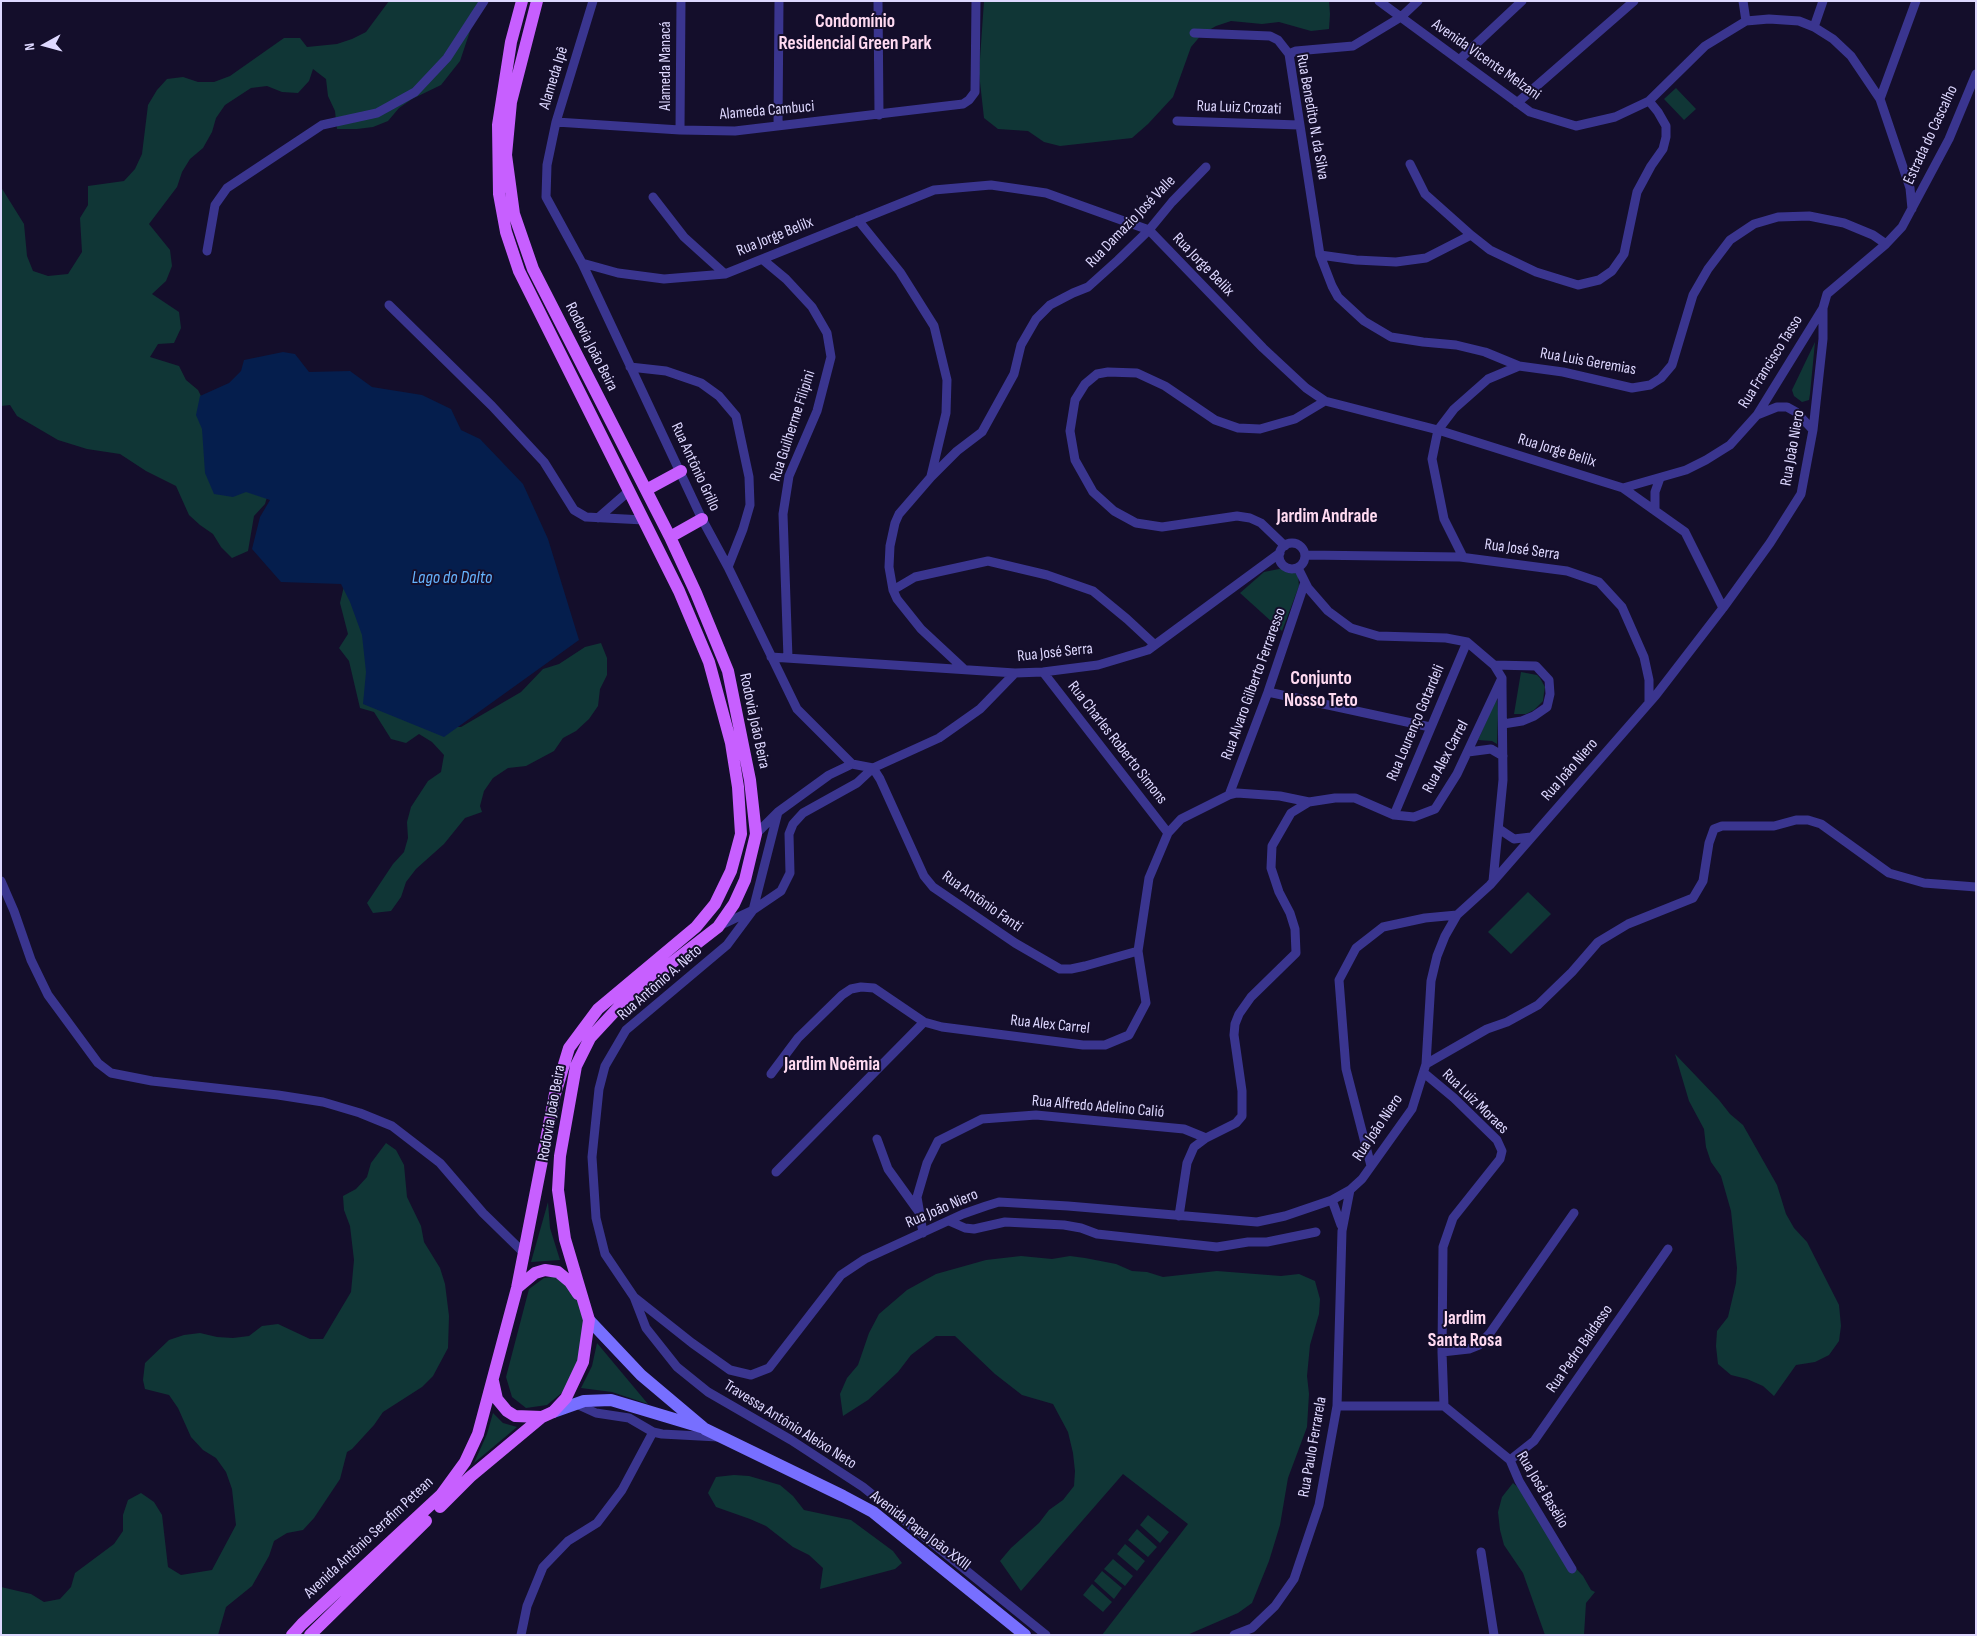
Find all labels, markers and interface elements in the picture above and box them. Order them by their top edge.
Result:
district label: Condomínio Residencial Green Park [778,11,932,55]
street label: Avenida Vicente Melzani [1428,15,1544,105]
north arrow [20,20,70,70]
street label: Alameda Manacá [656,21,676,111]
text: N [21,42,39,52]
street label: Alameda Ipê [535,44,573,112]
street label: Rua Benedito N. da Silva [1292,53,1332,181]
street label: Estrada do Cascalho [1900,82,1962,188]
street label: Alameda Cambuci [719,97,815,125]
street label: Rua Luiz Crozati [1196,97,1282,119]
street label: Rua Damazio José Valle [1082,172,1180,272]
street label: Rua Jorge Belilx [734,213,816,261]
street label: Rua Jorge Belilx [1168,229,1238,301]
street label: Rodovia João Beira [560,299,622,395]
street label: Rua Francisco Tasso [1735,312,1807,412]
street label: Rua Luis Geremias [1539,344,1637,380]
street label: Rua Guilherme Filipini [766,368,820,484]
street label: Rua João Niero [1777,409,1809,487]
street label: Rua Antônio Grillo [666,420,724,514]
street label: Rua Jorge Belilx [1515,430,1599,472]
district label: Jardim Andrade [1276,506,1378,528]
street label: Rua José Serra [1483,535,1561,565]
water label: Lago do Dalto [412,567,492,589]
street label: Rua Alvaro Gilberto Ferraresso [1218,605,1290,763]
street label: Rua José Serra [1016,639,1094,667]
street label: Rua Lourenço Gotardeli [1383,662,1449,784]
district label: Conjunto Nosso Teto [1284,668,1358,712]
street label: Rodovia João Beira [735,671,773,771]
street label: Rua Charles Roberto Simons [1063,678,1171,808]
street label: Rua Alex Carrel [1419,717,1473,797]
street label: Rua João Niero [1538,735,1602,805]
street label: Rua Antônio Fanti [938,867,1026,937]
street label: Rua Antônio A. Neto [614,941,706,1025]
street label: Rua Alex Carrel [1009,1011,1091,1039]
district label: Jardim Noêmia [784,1054,880,1076]
street label: Rodovia João Beira [534,1063,570,1163]
street label: Rua Luiz Moraes [1438,1065,1512,1139]
street label: Rua João Niero [1349,1091,1407,1165]
street label: Rua Alfredo Adelino Calió [1031,1092,1165,1122]
street label: Rua João Niero [903,1185,981,1233]
street label: Rua Pedro Baldasso [1543,1301,1617,1397]
district label: Jardim Santa Rosa [1428,1308,1502,1352]
street label: Travessa Antônio Aleixo Neto [720,1376,860,1474]
street label: Rua Paulo Ferrarela [1295,1395,1331,1499]
street label: Rua José Basélio [1512,1448,1572,1532]
street label: Avenida Antônio Serafim Petean [300,1473,438,1603]
street label: Avenida Papa João XXIII [866,1487,974,1575]

